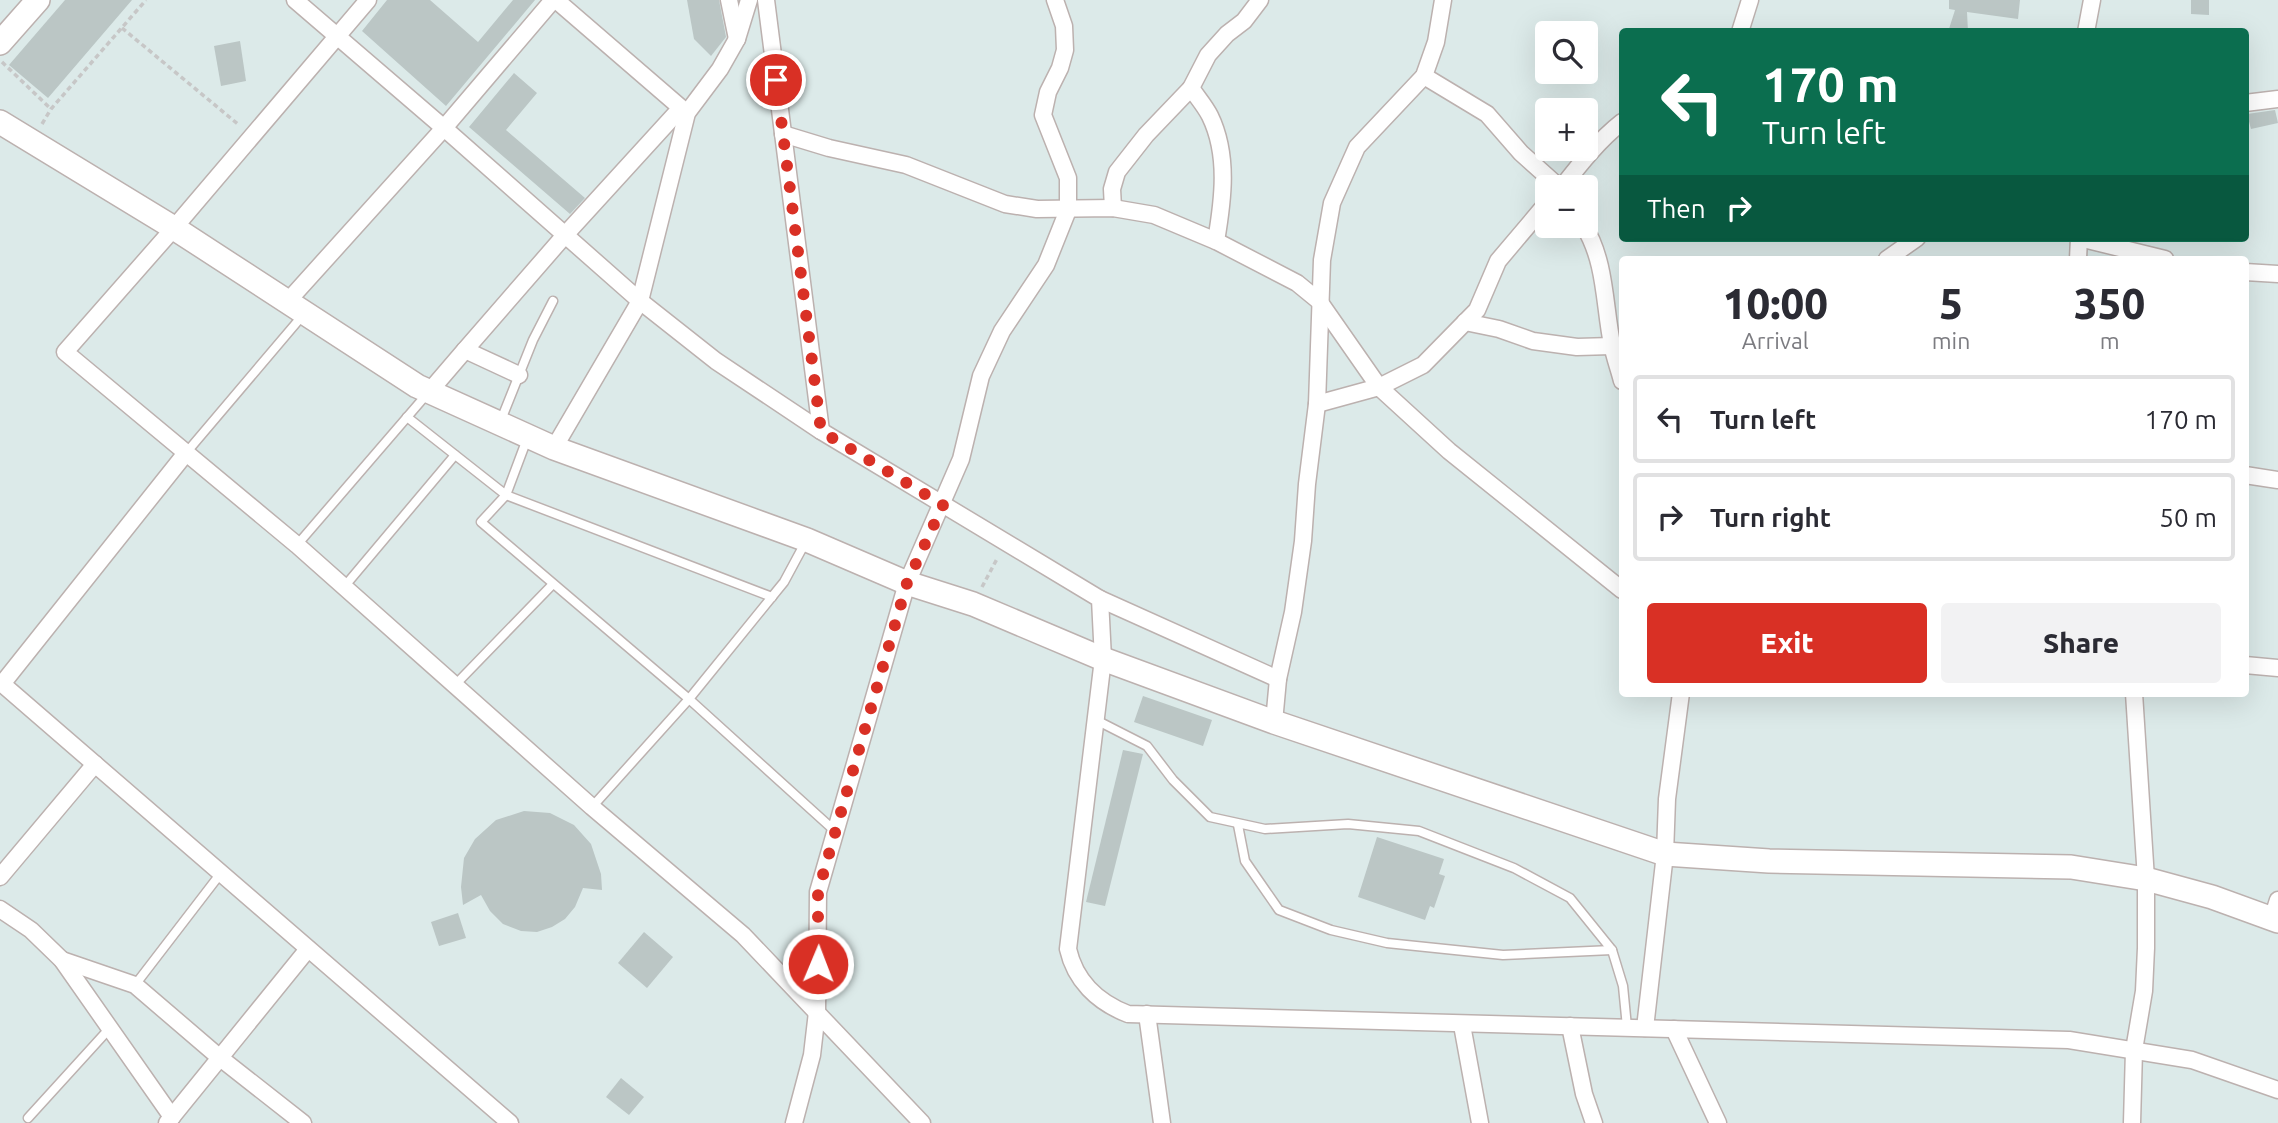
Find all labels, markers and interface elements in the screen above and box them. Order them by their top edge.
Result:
map controls [1535,21,1598,238]
button: search [1535,21,1598,84]
pin [746,50,806,110]
icon: left [1647,56,1738,147]
text: 170 m [1762,56,1899,111]
icon: arrive [757,61,795,99]
button: + [1535,98,1598,161]
text: Turn left [1762,114,1886,150]
button: − [1535,175,1598,238]
icon: right [1720,189,1758,227]
text: Then [1647,194,1706,223]
text: 10:00 [1723,280,1828,327]
text: 5 [1939,280,1963,327]
text: 350 [2074,280,2145,327]
text: Arrival [1742,328,1809,353]
text: min [1932,328,1970,353]
text: m [2100,328,2120,353]
icon: left [1651,400,1689,438]
text: Turn left [1710,405,1816,434]
text: 170 m [2145,405,2217,434]
icon: right [1651,498,1689,536]
text: Turn right [1710,503,1831,532]
text: 50 m [2159,503,2217,532]
button: Exit [1647,603,1927,683]
button: Share [1941,603,2221,683]
position arrow [781,927,855,1001]

